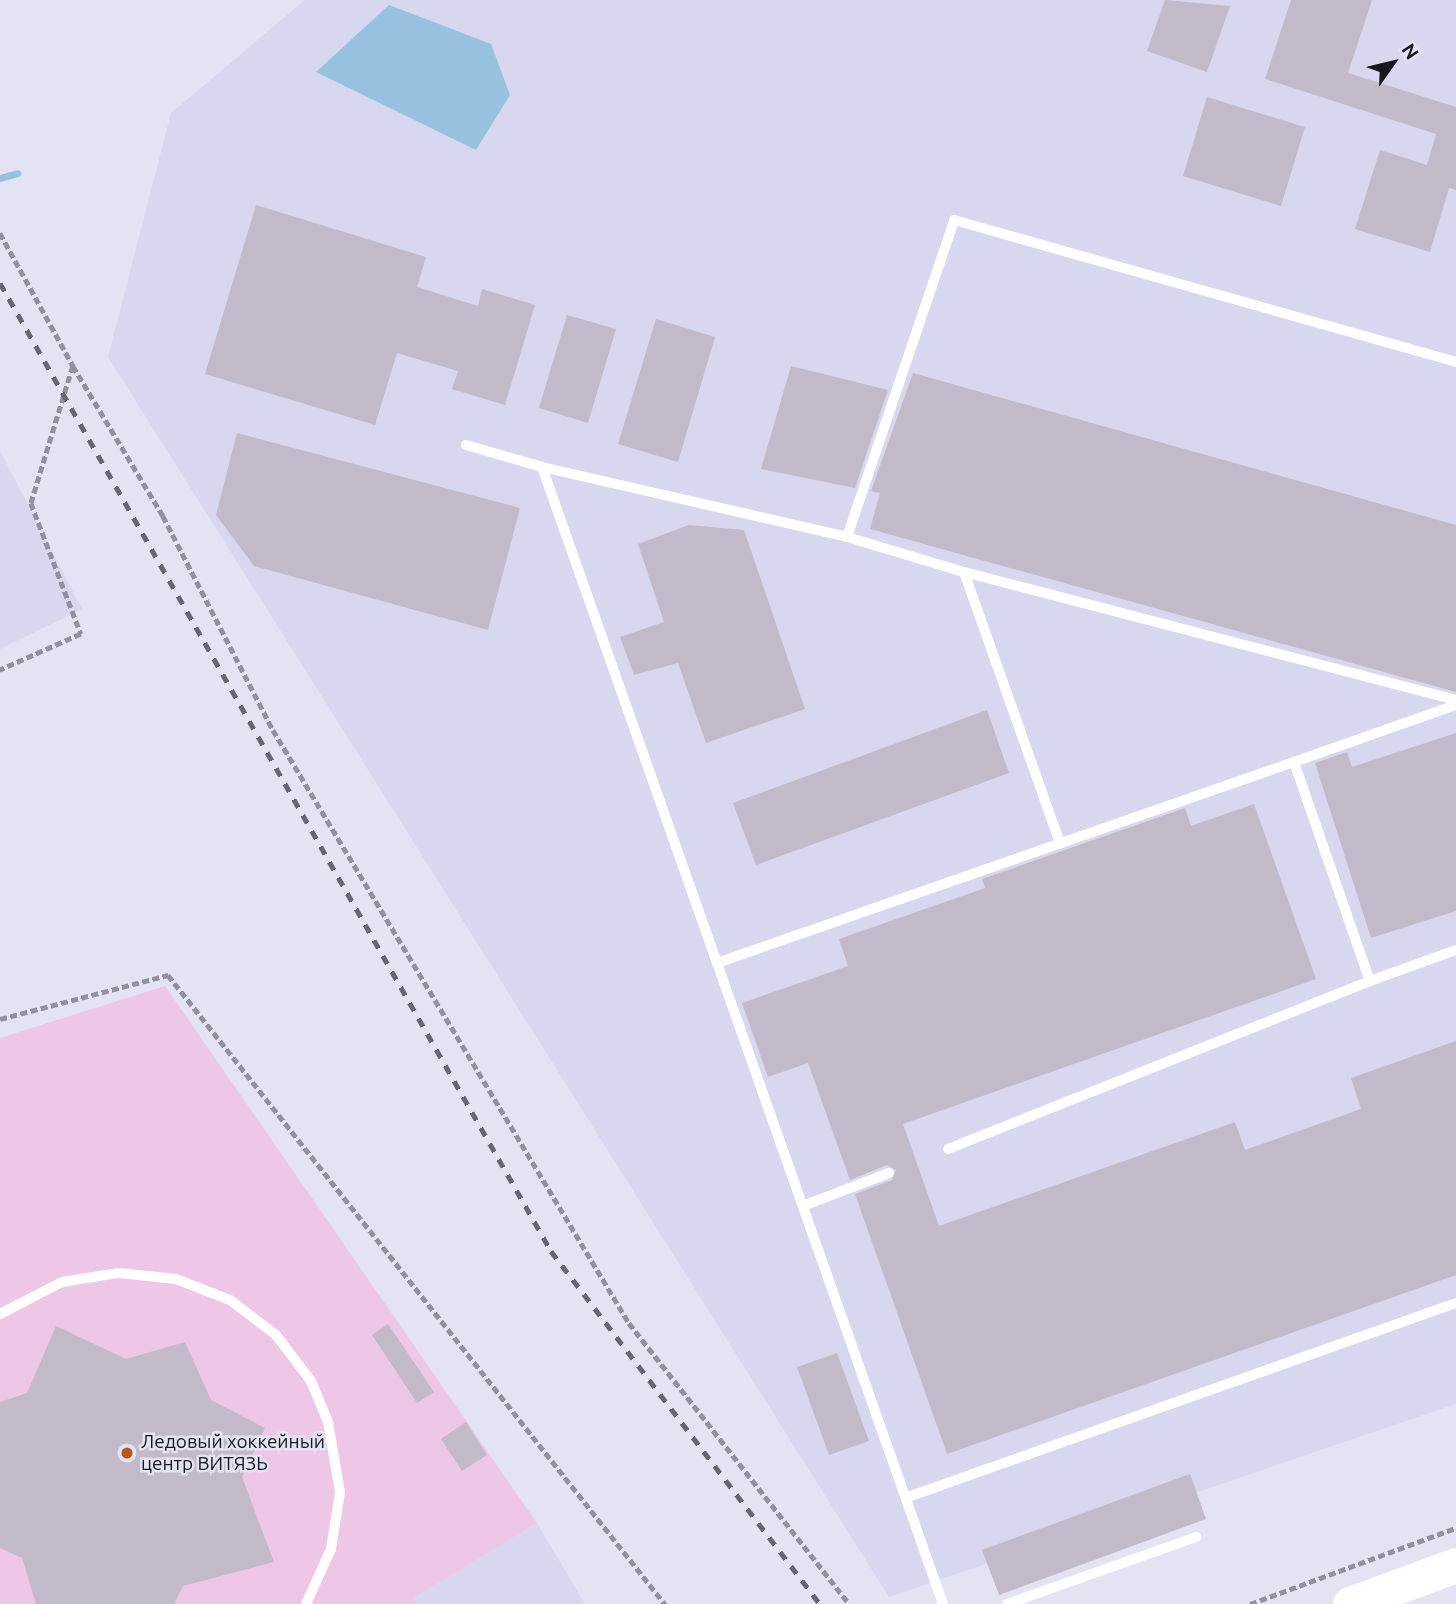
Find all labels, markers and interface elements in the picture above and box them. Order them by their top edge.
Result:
north arrow [1358,28,1428,98]
text: N [1397,39,1423,63]
place label: Ледовый хоккейный центр ВИТЯЗЬ [141,1431,325,1475]
marker: Ледовый хоккейный центр ВИТЯЗЬ [119,1445,135,1461]

